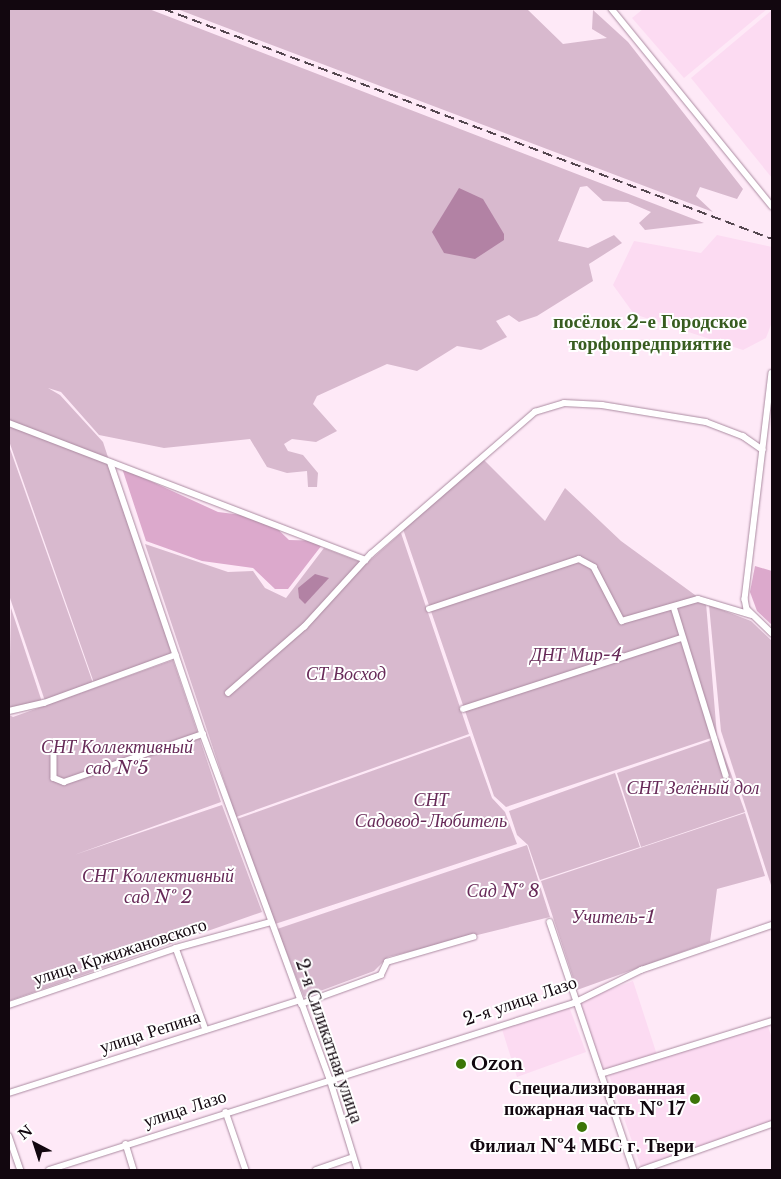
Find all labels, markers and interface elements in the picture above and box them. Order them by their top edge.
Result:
district label: посёлок 2-е Городское торфопредприятие [553,311,747,355]
park label: ДНТ Мир-4 [530,644,622,666]
park label: СТ Восход [306,663,386,685]
park label: СНТ Коллективный сад №5 [41,737,193,780]
park label: СНТ Зелёный дол [627,777,759,799]
park label: СНТ Садовод-Любитель [355,790,507,832]
park label: СНТ Коллективный сад № 2 [82,866,234,909]
park label: Сад № 8 [467,880,539,902]
park label: Учитель-1 [571,906,655,928]
street label: улица Кржижановского [31,914,209,990]
street label: 2-я Силикатная улица [291,956,367,1126]
street label: 2-я улица Лазо [460,971,580,1031]
street label: улица Репина [97,1006,203,1058]
place label: Ozon [471,1053,523,1075]
marker: Ozon [455,1058,467,1070]
place label: Специализированная пожарная часть № 17 [504,1078,685,1120]
street label: улица Лазо [141,1085,229,1133]
marker: Специализированная пожарная часть № 17 [689,1093,701,1105]
north arrow [10,1119,60,1169]
text: N [15,1121,36,1144]
marker: Филиал №4 МБС г. Твери [576,1121,588,1133]
place label: Филиал №4 МБС г. Твери [470,1135,694,1157]

